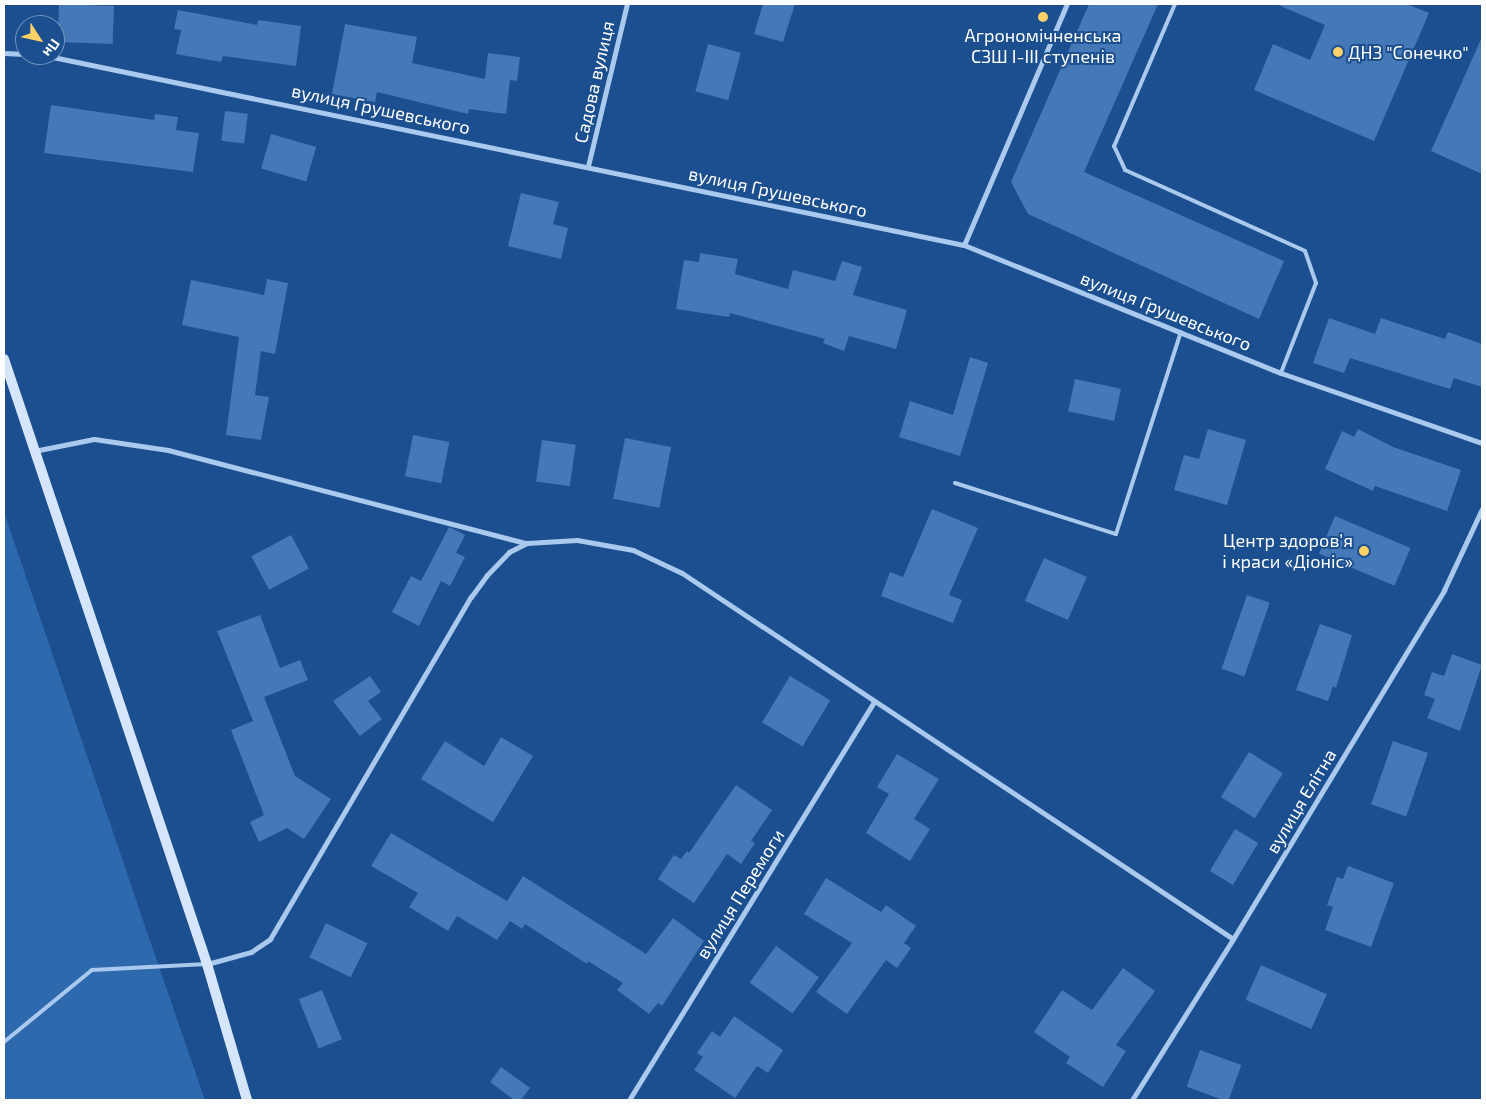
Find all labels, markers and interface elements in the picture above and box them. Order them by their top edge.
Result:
marker: Агрономічненська СЗШ І-ІІІ ступенів [1037,11,1049,23]
north arrow [15,15,65,65]
street label: Садова вулиця [569,19,619,145]
place label: Агрономічненська СЗШ І-ІІІ ступенів [965,25,1121,68]
text: Пн [40,36,64,61]
place label: ДНЗ "Сонечко" [1348,41,1469,63]
marker: ДНЗ "Сонечко" [1332,46,1344,58]
street label: вулиця Грушевського [290,80,472,138]
street label: вулиця Грушевського [687,163,869,221]
street label: вулиця Грушевського [1078,267,1254,355]
place label: Центр здоровʼя і краси «Діоніс» [1222,530,1353,572]
marker: Центр здоровʼя і краси «Діоніс» [1357,544,1371,558]
street label: вулиця Елітна [1261,745,1341,857]
street label: вулиця Перемоги [691,825,789,963]

